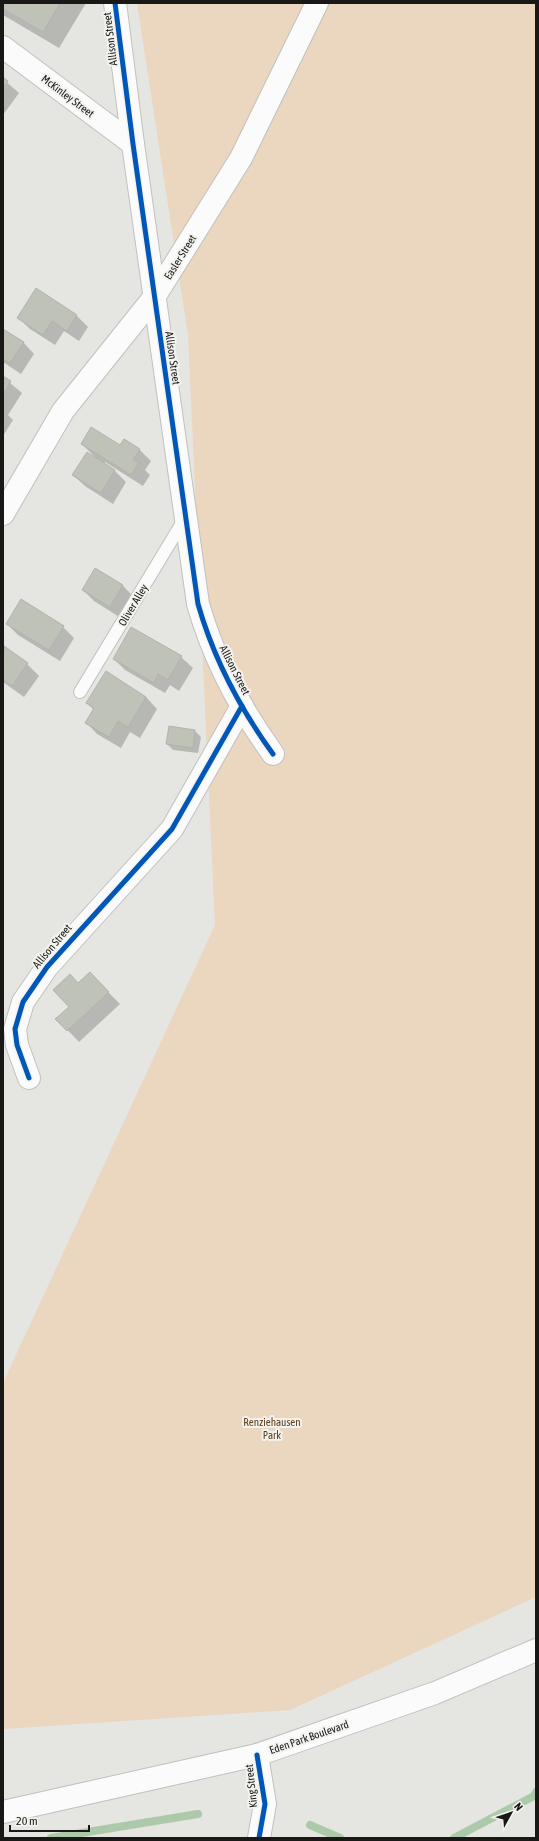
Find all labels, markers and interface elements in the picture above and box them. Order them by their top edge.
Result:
street label: Allison Street [101,12,119,66]
street label: McKinley Street [39,72,97,120]
street label: Easler Street [162,232,198,282]
street label: Allison Street [163,331,183,385]
street label: Oliver Alley [116,582,150,628]
street label: Allison Street [217,643,253,697]
street label: Allison Street [30,922,74,970]
park label: Renziehausen Park [243,1416,301,1441]
street label: Eden Park Boulevard [268,1718,350,1756]
street label: King Street [243,1764,259,1808]
north arrow [491,1793,531,1833]
text: N [512,1800,525,1813]
scale bar [10,1807,89,1833]
text: 20 m [16,1814,38,1828]

